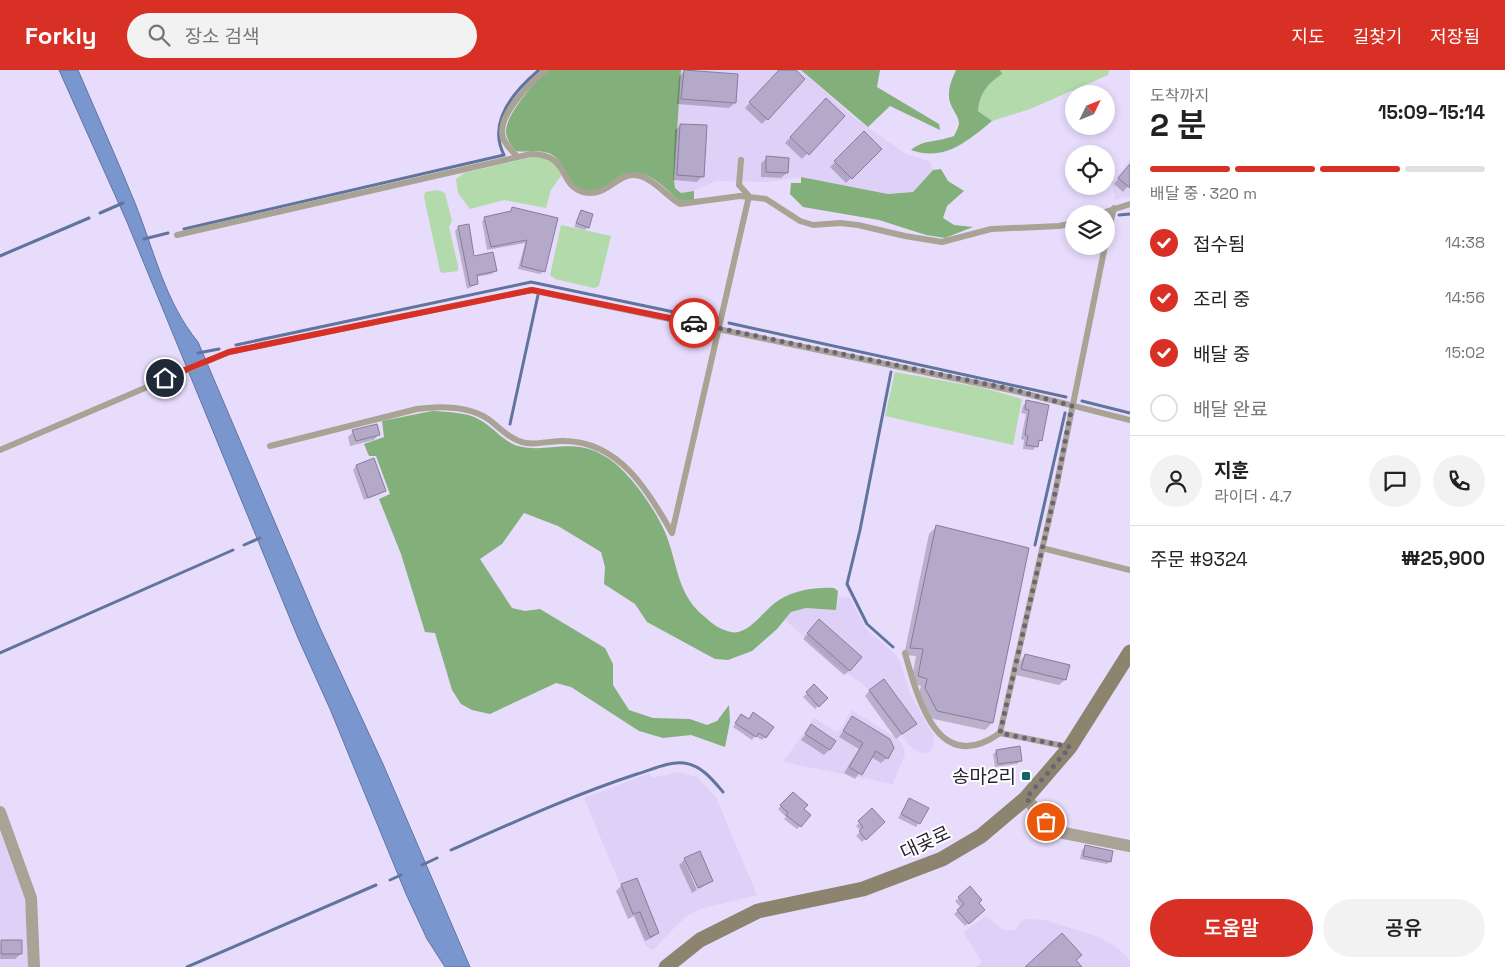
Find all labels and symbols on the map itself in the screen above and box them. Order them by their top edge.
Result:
north arrow [1065,85,1115,135]
courier [669,298,719,348]
pin [144,357,186,399]
place label: 송마2리 [952,764,1016,789]
marker: 송마2리 [1020,770,1032,782]
pin [1025,801,1067,843]
street label: 대곶로 [896,820,954,865]

